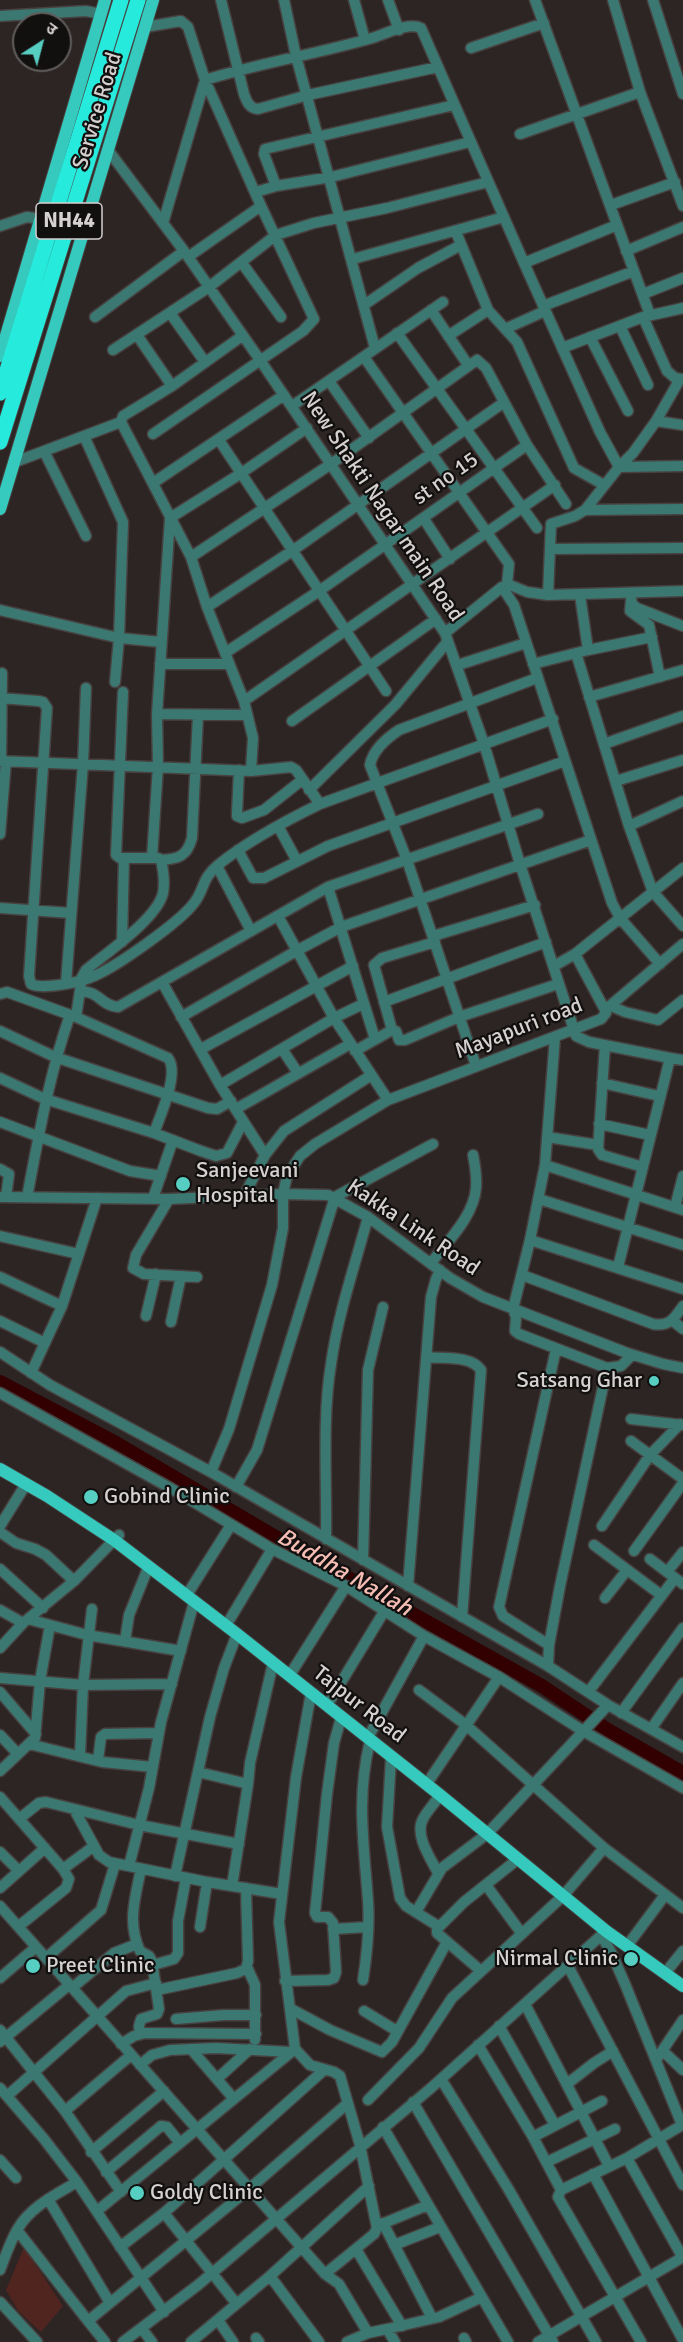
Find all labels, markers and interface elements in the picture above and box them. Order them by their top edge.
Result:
north arrow [12,12,72,72]
text: उ [42,18,61,40]
street label: Service Road [68,49,128,173]
road number: NH44 [36,203,102,239]
street label: New Shakti Nagar main Road [295,387,469,627]
street label: st no 15 [408,447,484,511]
street label: Mayapuri road [451,993,587,1065]
place label: Sanjeevani Hospital [196,1158,298,1210]
street label: Kakka Link Road [342,1174,484,1282]
marker: Sanjeevani Hospital [174,1175,192,1193]
place label: Satsang Ghar [517,1368,642,1394]
marker: Satsang Ghar [647,1374,661,1388]
place label: Gobind Clinic [104,1484,230,1510]
marker: Gobind Clinic [82,1488,100,1506]
water label: Buddha Nallah [271,1523,417,1623]
street label: Tajpur Road [307,1661,411,1749]
place label: Nirmal Clinic [495,1946,618,1972]
marker: Nirmal Clinic [622,1950,640,1968]
place label: Preet Clinic [46,1953,154,1979]
marker: Preet Clinic [24,1957,42,1975]
place label: Goldy Clinic [150,2180,263,2206]
marker: Goldy Clinic [128,2184,146,2202]

